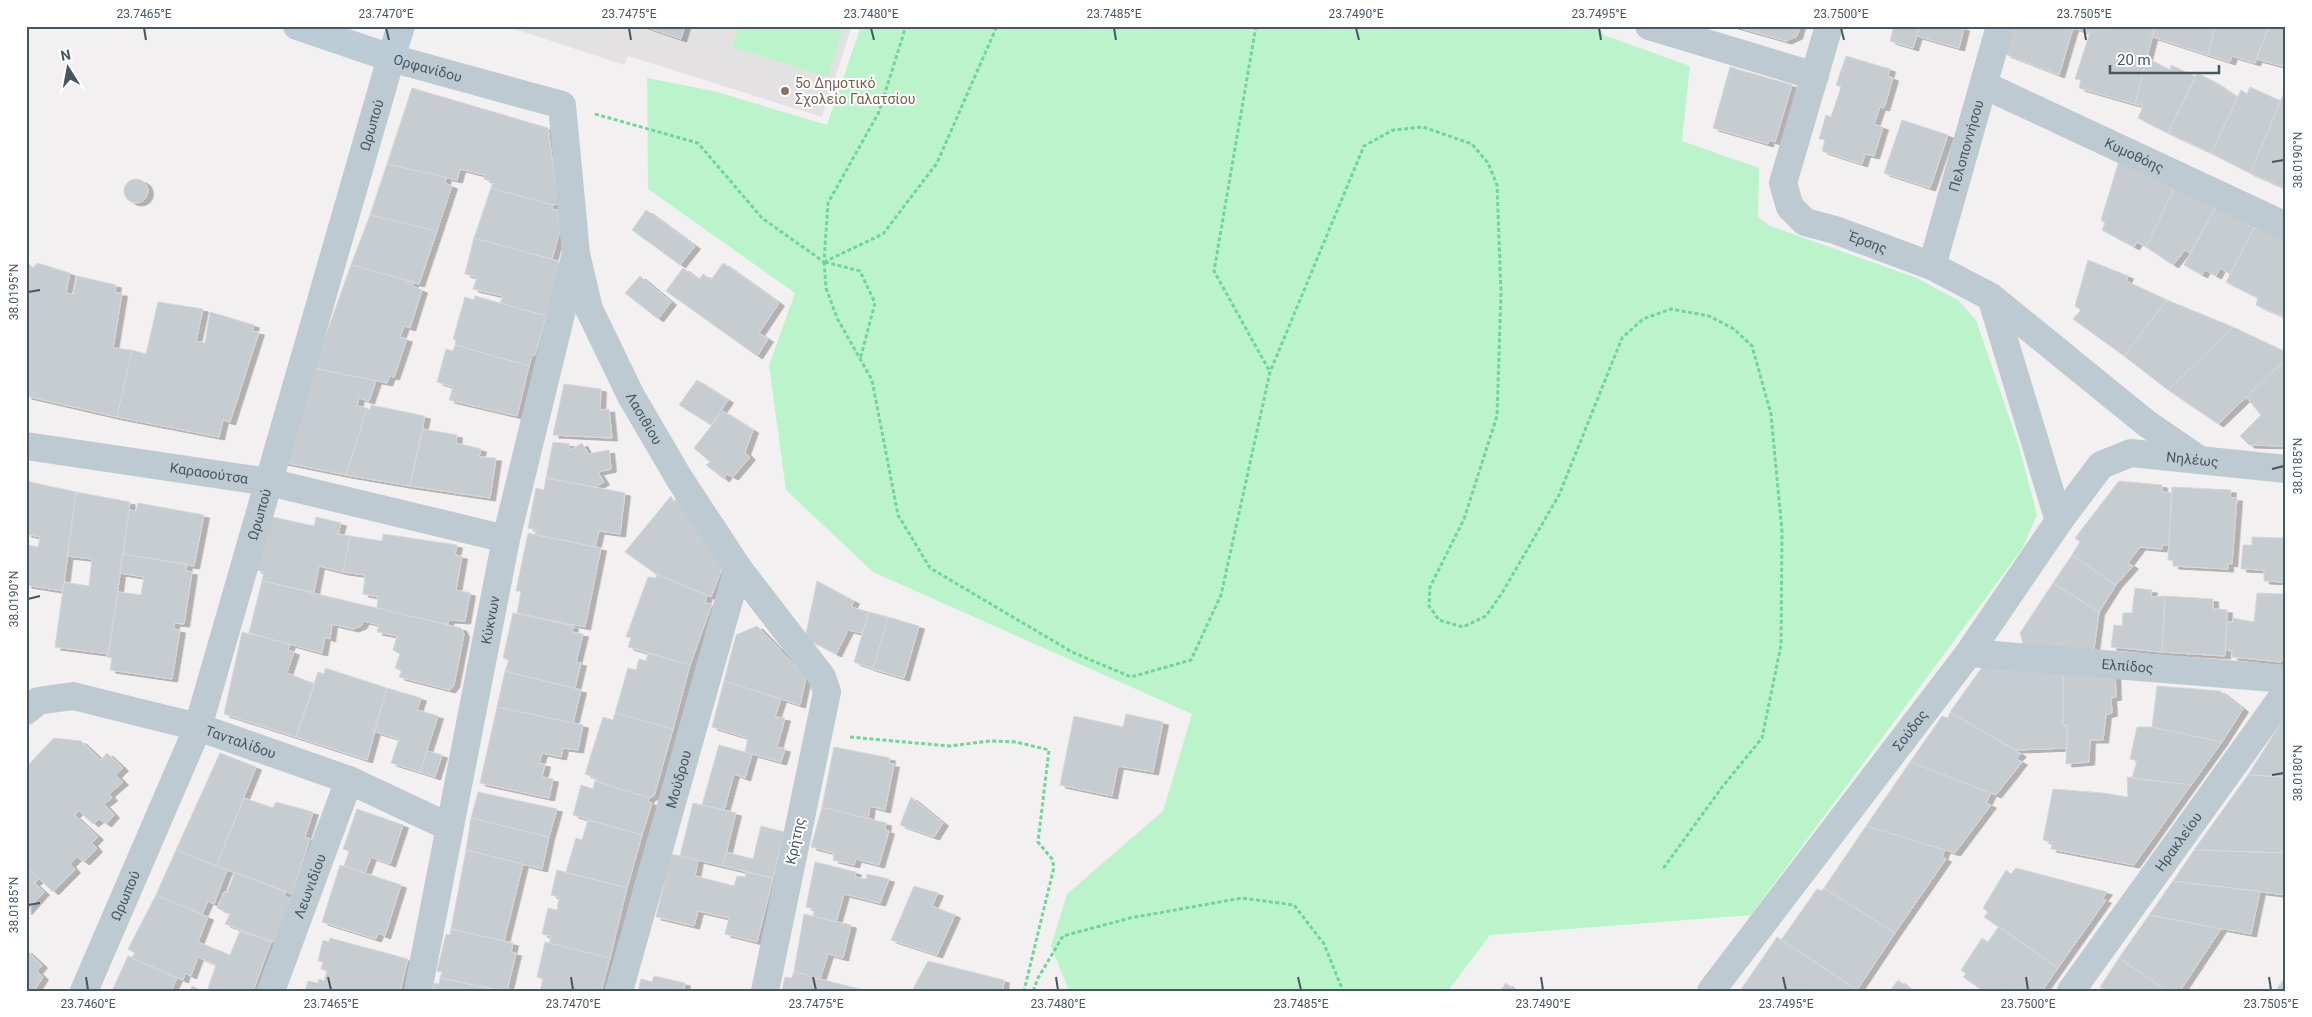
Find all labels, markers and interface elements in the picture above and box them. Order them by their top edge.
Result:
text: 23.7465°E [117,7,172,21]
text: 23.7470°E [359,7,414,21]
text: 23.7475°E [602,7,657,21]
text: 23.7480°E [844,7,899,21]
text: 23.7485°E [1087,7,1142,21]
text: 23.7490°E [1329,7,1384,21]
text: 23.7495°E [1572,7,1627,21]
text: 23.7500°E [1814,7,1869,21]
text: 23.7505°E [2057,7,2112,21]
north arrow [42,42,92,92]
scale bar [2110,42,2218,74]
text: N [59,46,72,64]
street label: Ορφανίδου [392,51,464,85]
text: 20 m [2117,51,2151,69]
place label: 5ο Δημοτικό Σχολείο Γαλατσίου [795,75,915,107]
marker: 5ο Δημοτικό Σχολείο Γαλατσίου [779,85,791,97]
street label: Ωρωπού [357,98,387,153]
street label: Πελοποννήσου [1945,98,1987,193]
text: 38.0190°N [2291,132,2305,188]
street label: Κυμοθόης [2102,135,2167,176]
street label: Έρσης [1845,227,1889,257]
text: 38.0195°N [7,264,21,320]
street label: Λασιθίου [623,390,666,447]
text: 38.0185°N [2291,438,2305,494]
street label: Νηλέως [2166,449,2219,470]
street label: Καρασούτσα [169,459,249,487]
street label: Ωρωπού [244,487,274,542]
text: 38.0190°N [7,571,21,627]
street label: Κύκνων [478,594,503,646]
street label: Ελπίδος [2101,656,2154,676]
street label: Σούδας [1889,707,1931,754]
street label: Τανταλίδου [203,722,278,762]
text: 38.0180°N [2291,745,2305,801]
street label: Μούδρου [663,748,694,810]
street label: Ηρακλείου [2152,809,2205,874]
street label: Κρήτης [782,816,808,866]
street label: Λεωνιδίου [291,851,329,920]
street label: Ωρωπού [107,868,143,923]
text: 38.0185°N [7,877,21,933]
text: 23.7460°E [61,997,116,1011]
text: 23.7465°E [304,997,359,1011]
text: 23.7470°E [546,997,601,1011]
text: 23.7475°E [789,997,844,1011]
text: 23.7480°E [1031,997,1086,1011]
text: 23.7485°E [1274,997,1329,1011]
text: 23.7490°E [1516,997,1571,1011]
text: 23.7495°E [1759,997,1814,1011]
text: 23.7500°E [2001,997,2056,1011]
text: 23.7505°E [2244,997,2299,1011]

